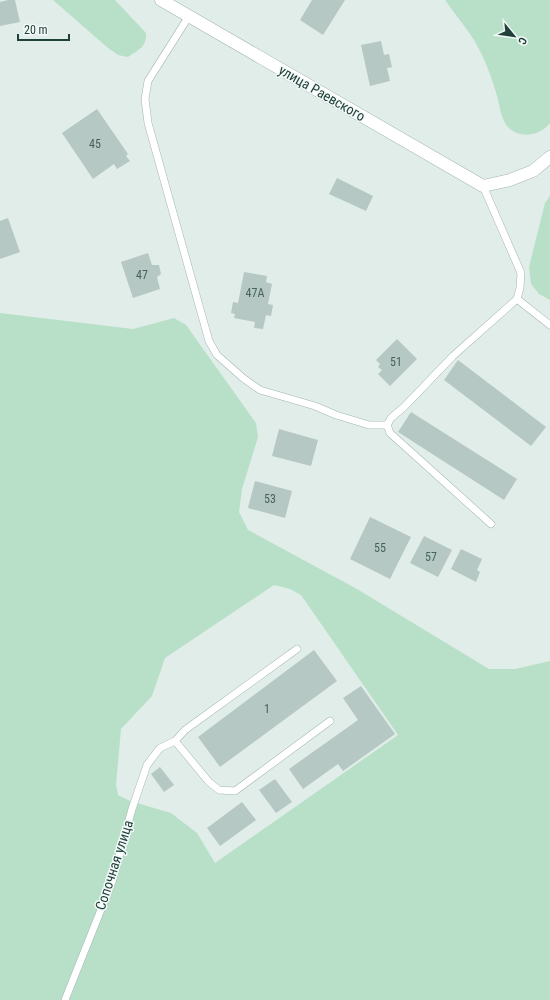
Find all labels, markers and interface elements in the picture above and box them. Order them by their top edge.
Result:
scale bar [18,16,69,42]
north arrow [494,16,534,56]
text: 20 m [24,23,48,37]
text: С [515,35,530,47]
street label: улица Раевского [276,62,368,124]
house number: 45 [89,137,101,151]
house number: 47 [136,268,148,282]
house number: 47А [246,286,264,300]
house number: 51 [390,355,402,369]
house number: 53 [264,492,276,506]
house number: 55 [374,541,386,555]
house number: 57 [425,550,437,564]
house number: 1 [264,702,270,716]
street label: Сопочная улица [92,818,136,912]

